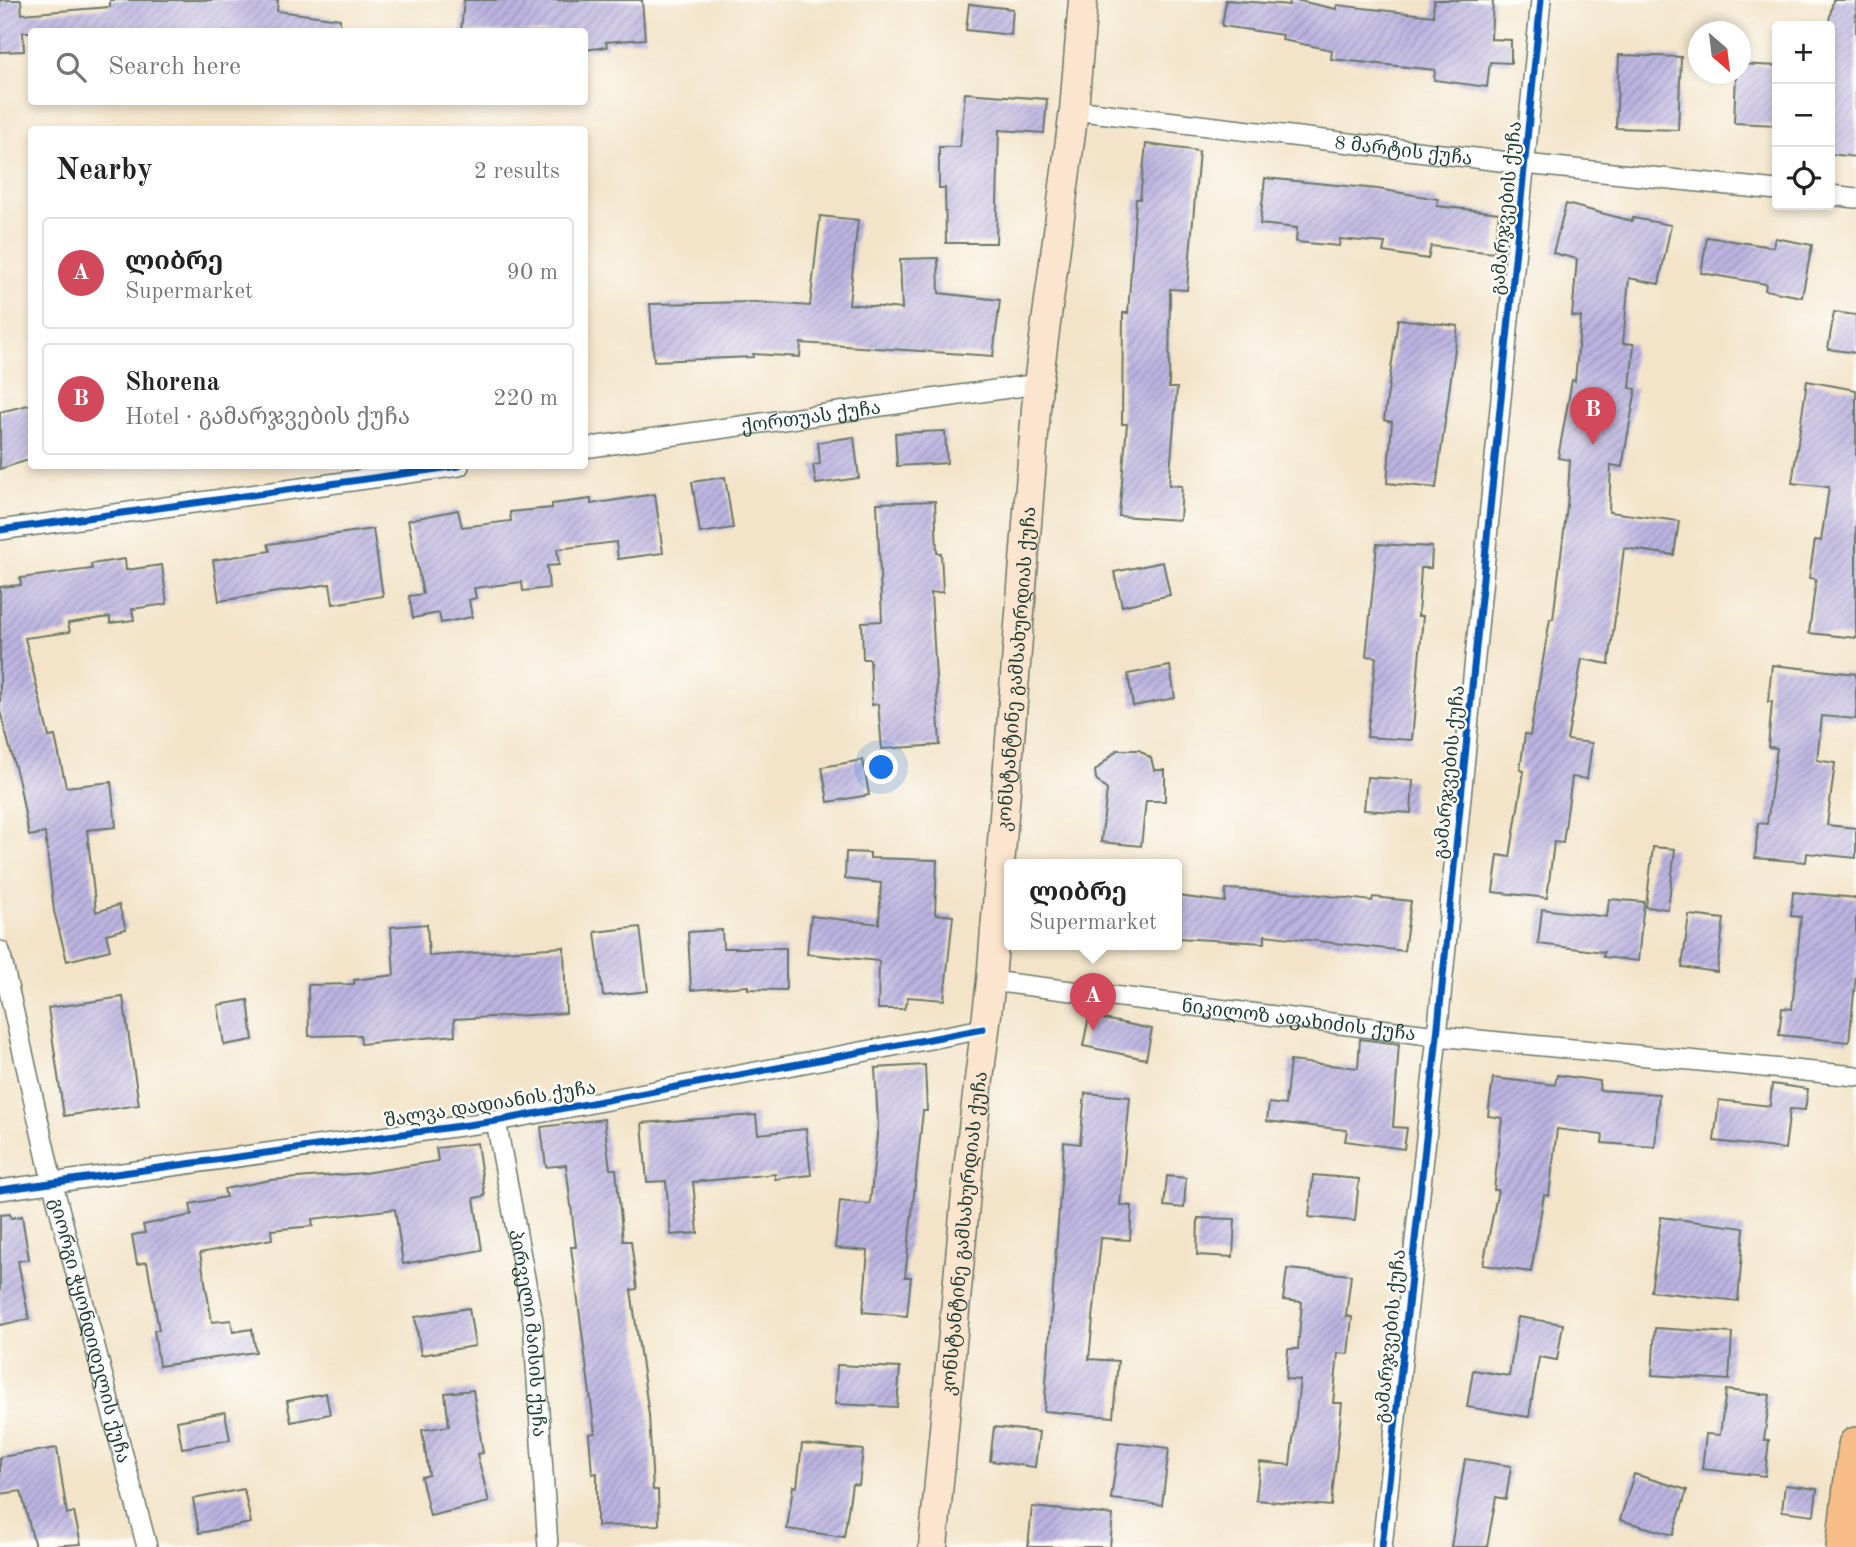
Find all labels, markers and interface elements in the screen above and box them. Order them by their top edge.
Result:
north arrow [1688,21,1751,84]
map controls [1772,21,1835,210]
button: + [1772,21,1835,84]
search box [28,28,588,105]
icon: search [52,48,90,86]
text: Search here [108,54,241,80]
button: − [1772,84,1835,147]
street label: გამარჯვების ქუჩა [1488,120,1526,296]
street label: 8 მარტის ქუჩა [1333,134,1473,170]
button: locate [1772,147,1835,210]
text: Nearby [56,156,153,186]
text: 2 results [474,160,560,183]
text: ლიბრე [125,249,223,275]
text: A [72,261,90,284]
text: 90 m [507,261,558,284]
text: Supermarket [125,280,253,303]
text: Shorena [125,370,220,396]
text: B [73,387,89,410]
text: 220 m [493,387,558,410]
pin: B [1570,387,1616,445]
street label: ქორთუას ქუჩა [740,399,882,438]
text: Hotel · გამარჯვების ქუჩა [125,406,410,429]
street label: კონსტანტინე გამსახურდიას ქუჩა [996,506,1040,832]
street label: გამარჯვების ქუჩა [1431,684,1469,860]
your location [864,750,898,784]
popup [1004,859,1182,950]
text: ლიბრე [1029,880,1127,906]
text: Supermarket [1029,911,1157,934]
pin: A [1070,973,1116,1031]
street label: ნიკილოზ აფახიძის ქუჩა [1180,996,1417,1045]
street label: კონსტანტინე გამსახურდიას ქუჩა [940,1070,992,1397]
street label: შალვა დადიანის ქუჩა [383,1077,597,1132]
street label: გიორგი ჭყონდიდელის ქუჩა [45,1196,132,1465]
street label: პირველი მაისის ქუჩა [504,1228,548,1438]
street label: გამარჯვების ქუჩა [1372,1248,1410,1424]

